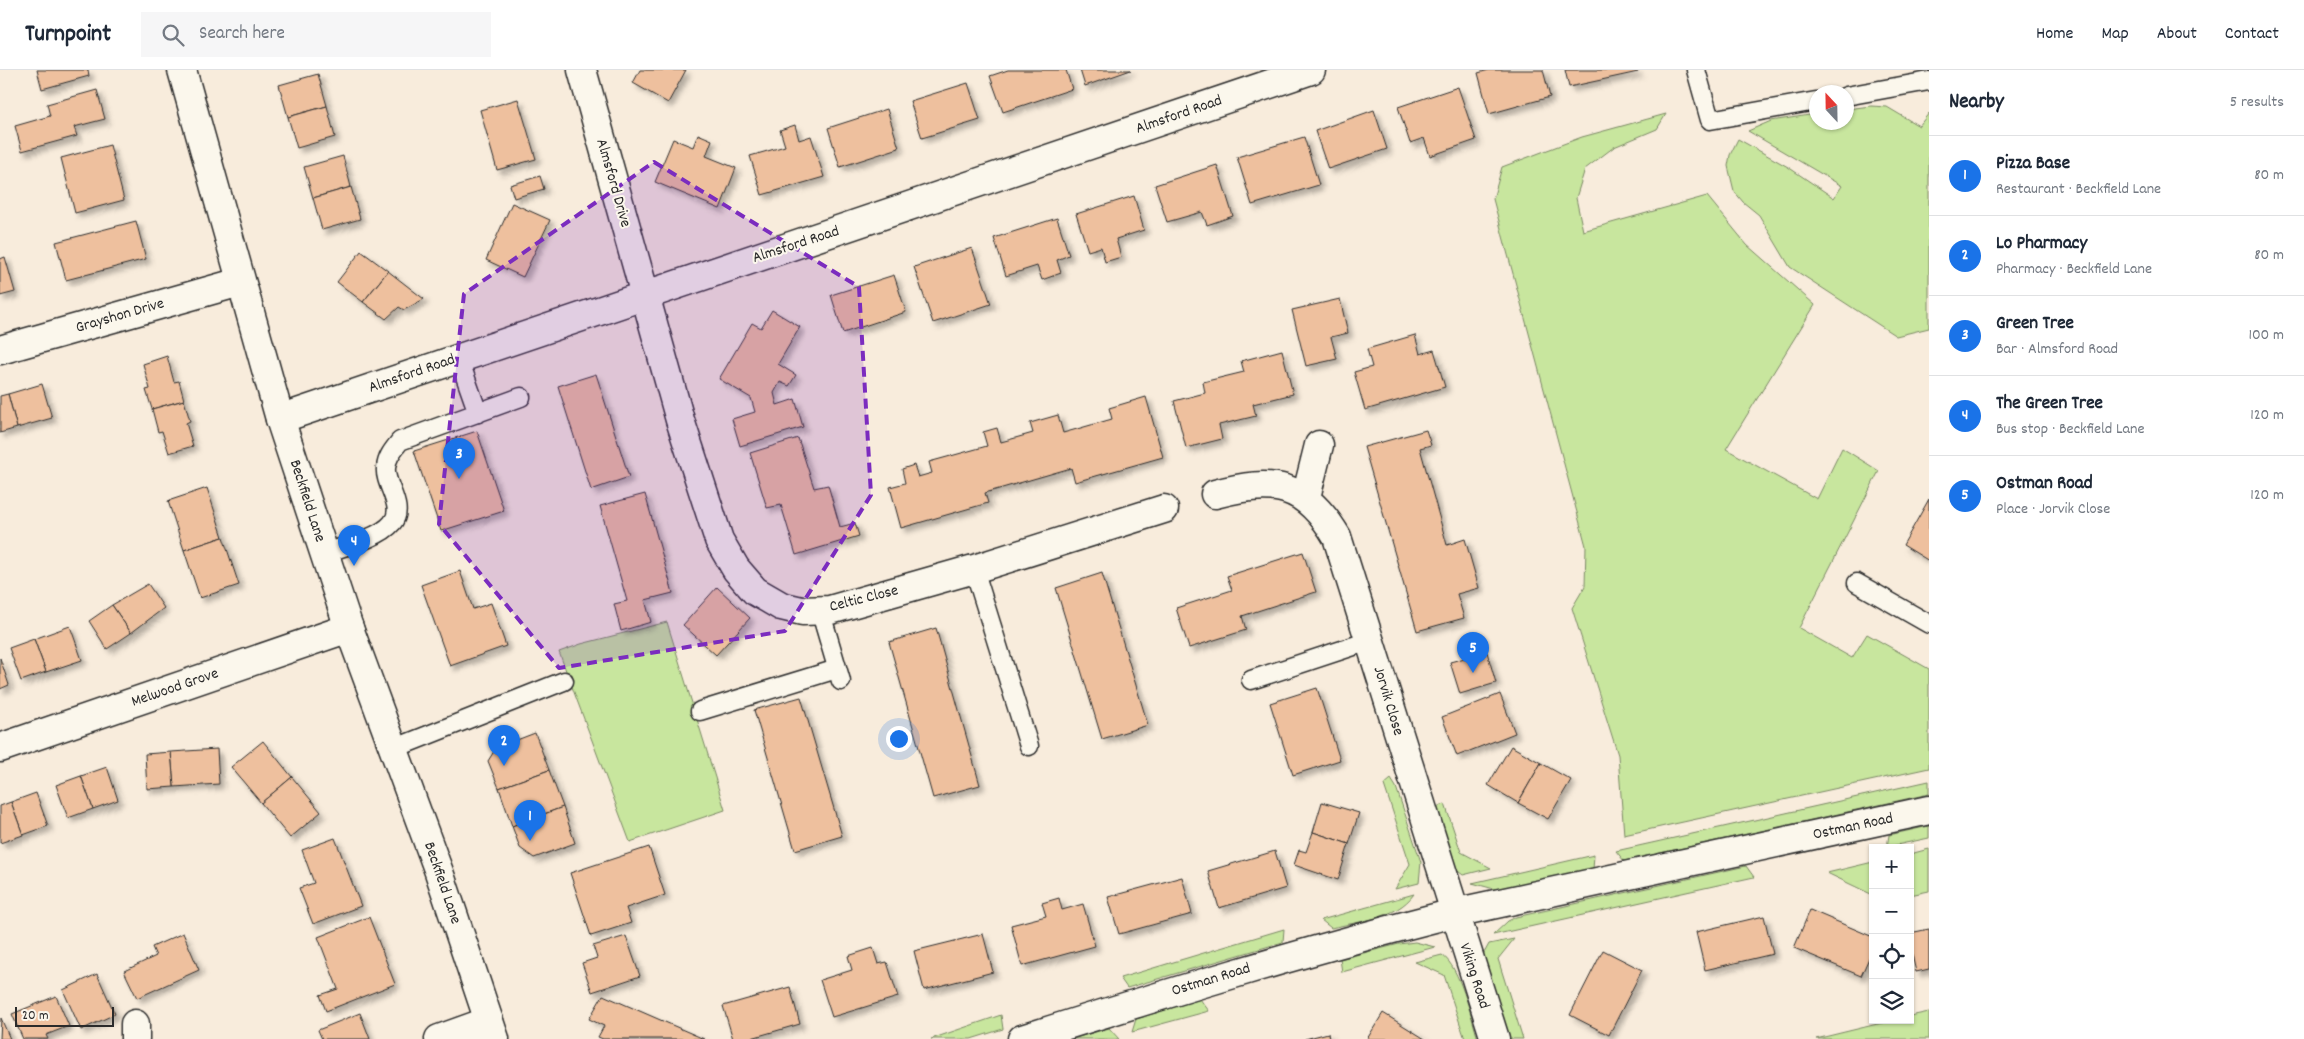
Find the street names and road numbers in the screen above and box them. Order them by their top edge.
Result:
street label: Almsford Road [1133,89,1225,141]
street label: Almsford Drive [589,136,637,230]
street label: Almsford Road [750,220,842,270]
street label: Grayshon Drive [73,292,167,340]
street label: Almsford Road [366,348,458,400]
street label: Beckfield Lane [283,457,331,545]
street label: Celtic Close [827,579,901,619]
street label: Melwood Grove [128,662,222,714]
street label: Jorvik Close [1367,664,1409,738]
street label: Ostman Road [1811,807,1895,847]
street label: Beckfield Lane [417,839,467,927]
street label: Viking Road [1453,940,1495,1012]
street label: Ostman Road [1169,957,1253,1003]

